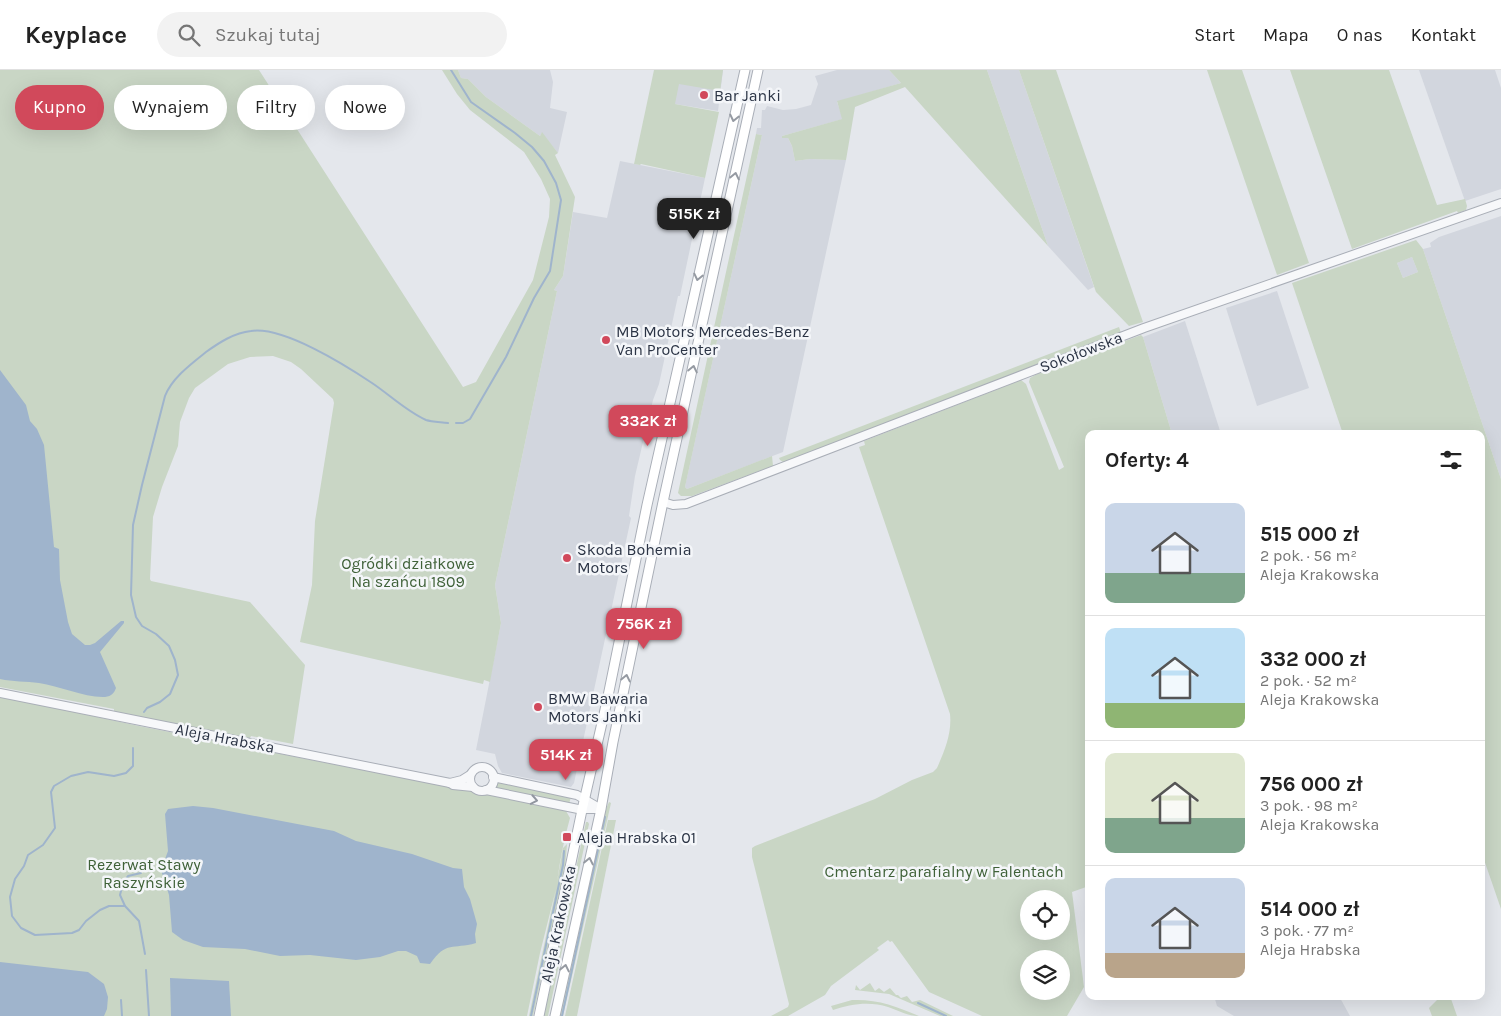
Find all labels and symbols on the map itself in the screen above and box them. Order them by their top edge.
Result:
place label: Bar Janki [714,86,781,105]
marker: Bar Janki [698,89,710,101]
one-way arrow [729,114,740,123]
one-way arrow [729,172,740,181]
pin: 515K zł [648,198,740,240]
one-way arrow [693,273,704,281]
place label: MB Motors Mercedes-Benz Van ProCenter [616,322,809,359]
street label: Sokołowska [1037,327,1125,377]
marker: MB Motors Mercedes-Benz Van ProCenter [600,334,612,346]
one-way arrow [687,365,698,374]
pin: 332K zł [602,404,694,447]
place label: Skoda Bohemia Motors [577,540,692,577]
marker: Skoda Bohemia Motors [561,552,573,564]
park label: Ogródki działkowe Na szańcu 1809 [341,554,475,591]
pin: 756K zł [598,608,690,650]
one-way arrow [621,673,631,682]
place label: BMW Bawaria Motors Janki [548,689,648,726]
marker: BMW Bawaria Motors Janki [532,701,544,713]
street label: Aleja Hrabska [174,719,276,757]
pin: 514K zł [520,738,612,781]
one-way arrow [529,794,538,805]
place label: Aleja Hrabska 01 [577,828,696,847]
marker: Aleja Hrabska 01 [561,831,573,843]
park label: Rezerwat Stawy Raszyńskie [87,855,201,892]
one-way arrow [583,857,594,866]
park label: Cmentarz parafialny w Falentach [824,862,1064,881]
street label: Aleja Krakowska [536,864,580,984]
one-way arrow [560,964,570,973]

